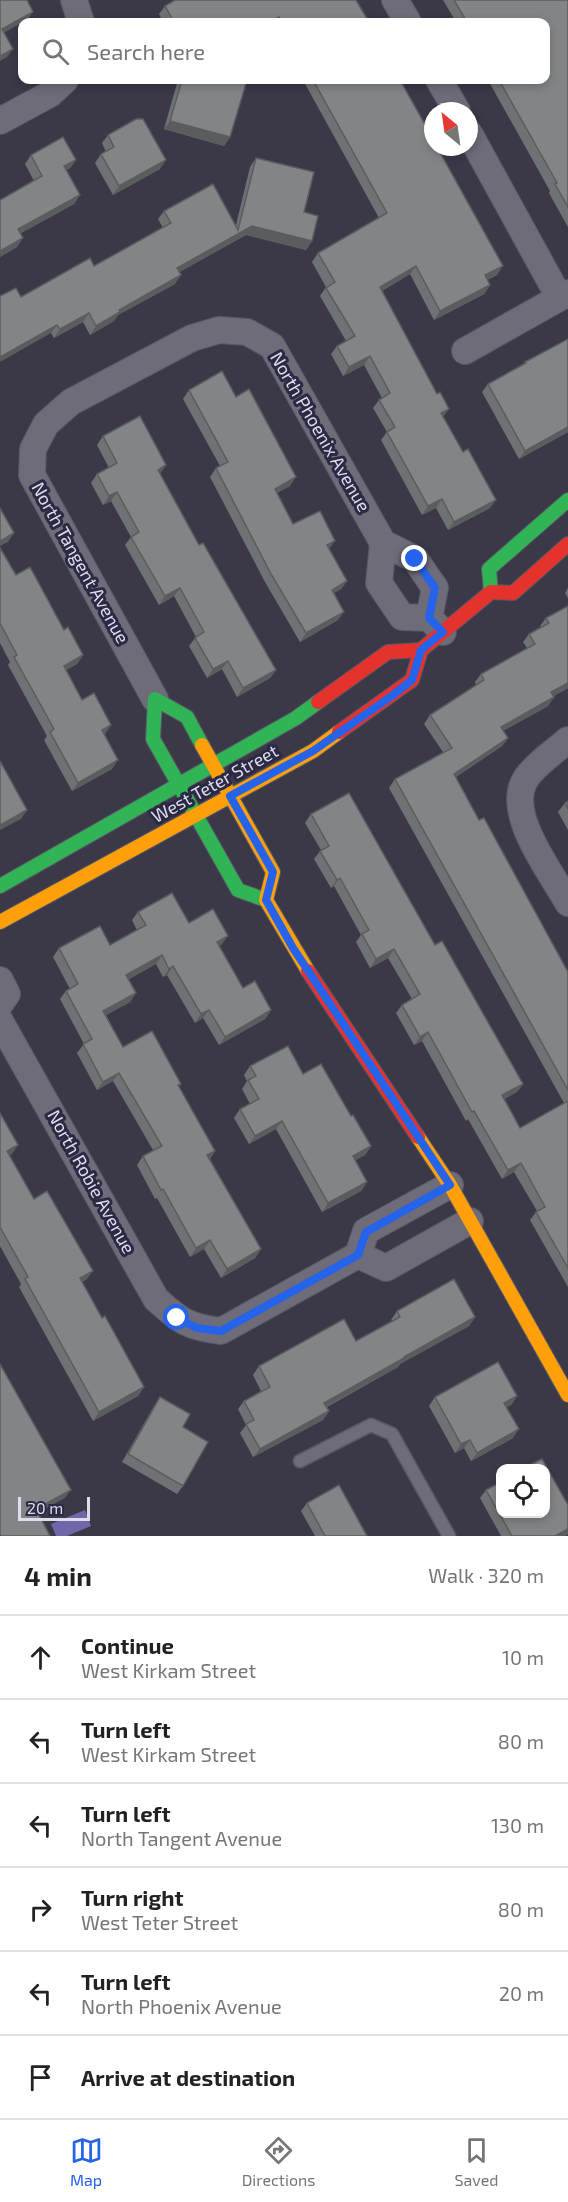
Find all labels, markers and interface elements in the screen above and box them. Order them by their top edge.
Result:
search box [18,18,550,84]
icon: search [39,35,72,68]
text: Search here [87,38,205,64]
north arrow [424,102,478,156]
street label: North Phoenix Avenue [266,348,376,515]
street label: North Tangent Avenue [27,478,134,647]
route end [401,545,427,571]
street label: West Teter Street [147,739,282,827]
street label: North Robie Avenue [43,1106,141,1257]
route start [163,1304,189,1330]
map controls [496,1464,550,1518]
button: locate [496,1464,550,1518]
scale bar [18,1494,90,1522]
text: 20 m [27,1498,63,1517]
text: 4 min [24,1560,92,1591]
text: Walk · 320 m [428,1563,544,1587]
text: Continue [81,1632,174,1658]
icon: ahead [24,1641,57,1674]
text: 10 m [502,1645,544,1669]
text: West Kirkam Street [81,1658,256,1682]
text: Turn left [81,1716,170,1742]
icon: left [24,1725,57,1758]
text: 80 m [498,1729,544,1753]
text: West Kirkam Street [81,1742,256,1766]
text: Turn left [81,1800,170,1826]
icon: left [24,1809,57,1842]
text: 130 m [491,1813,544,1837]
text: North Tangent Avenue [81,1826,282,1850]
text: Turn right [81,1884,183,1910]
icon: right [24,1893,57,1926]
text: 80 m [498,1897,544,1921]
text: West Teter Street [81,1910,238,1934]
text: Turn left [81,1968,170,1994]
icon: left [24,1977,57,2010]
text: 20 m [499,1981,544,2005]
text: North Phoenix Avenue [81,1994,282,2018]
icon: arrive [24,2061,57,2094]
text: Arrive at destination [81,2064,295,2090]
tab: Map [70,2134,103,2189]
tab: Directions [242,2134,315,2189]
tab: Saved [455,2134,498,2189]

